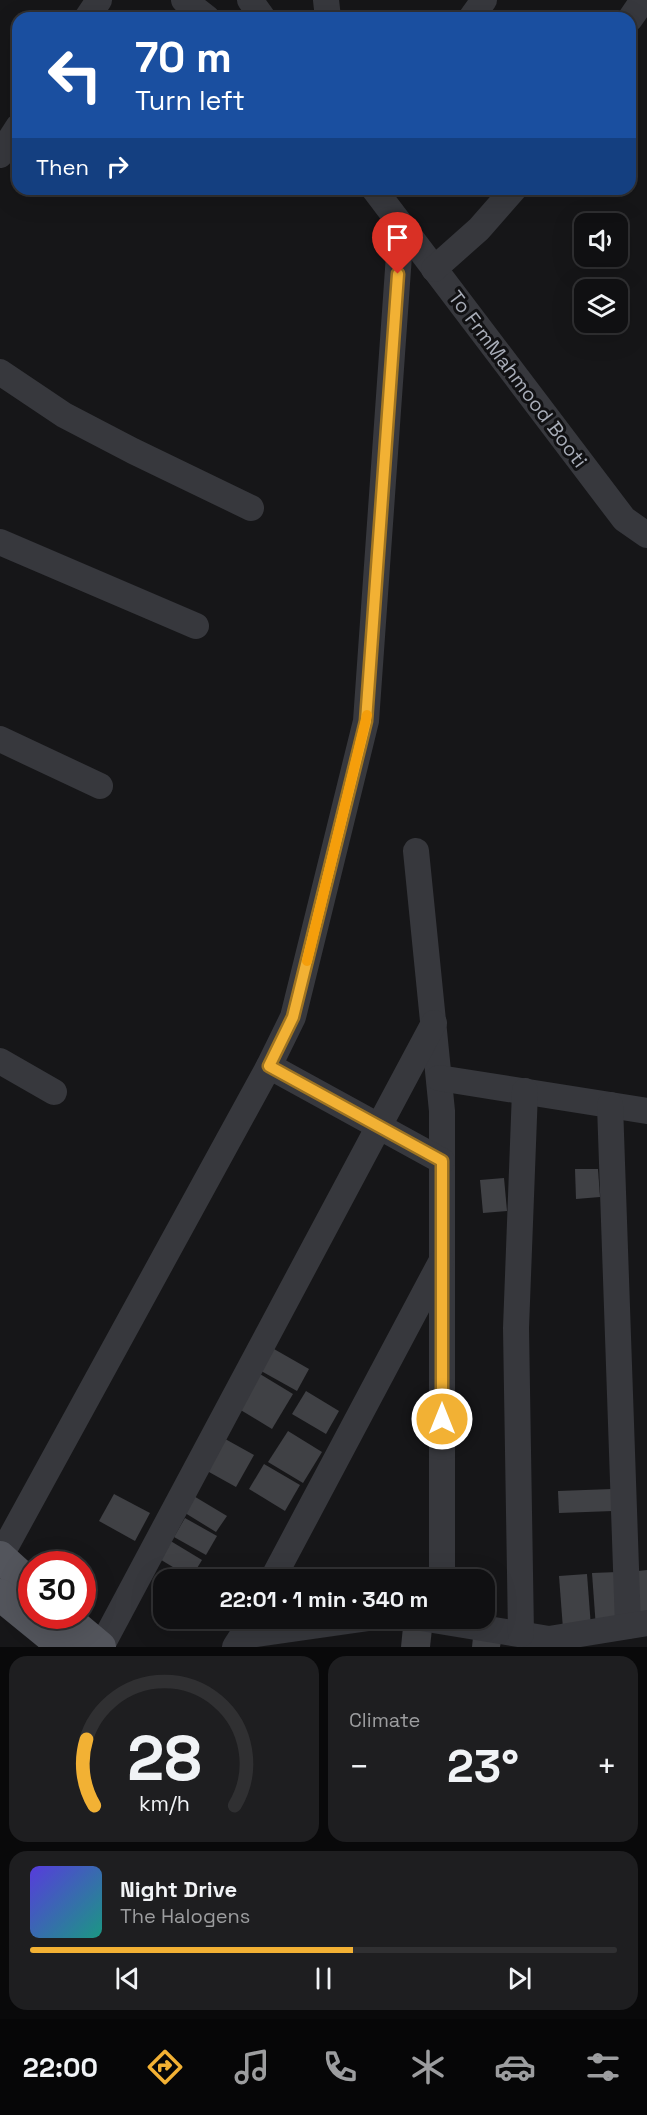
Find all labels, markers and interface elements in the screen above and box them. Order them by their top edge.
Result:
text: 70 m [135,31,232,84]
icon: left [36,36,114,114]
text: Turn left [135,83,245,118]
icon: right [101,150,134,183]
text: Then [36,153,89,181]
pin [372,212,423,274]
map controls [574,213,628,333]
button: sound [574,213,628,267]
icon: arrive [381,221,414,254]
button: layers [574,279,628,333]
street label: To FrmMahmood Booti [443,285,593,473]
position arrow [410,1387,474,1451]
speed limit sign: 30 [18,1551,96,1629]
text: 22:01 · 1 min · 340 m [220,1585,428,1613]
text: Climate [349,1707,420,1733]
text: 28 [127,1719,201,1798]
text: 23° [447,1738,519,1795]
text: − [349,1746,369,1788]
text: + [597,1746,617,1788]
text: km/h [138,1790,190,1817]
text: Night Drive [120,1875,237,1903]
text: The Halogens [120,1903,250,1929]
icon: previous [111,1962,144,1995]
icon: pause [307,1962,340,1995]
icon: next [503,1962,536,1995]
icon: directions [144,2046,186,2088]
icon: music [231,2046,273,2088]
icon: phone [319,2046,361,2088]
icon: climate [407,2046,449,2088]
icon: car [494,2046,536,2088]
icon: filters [582,2046,624,2088]
text: 22:00 [23,2050,98,2085]

